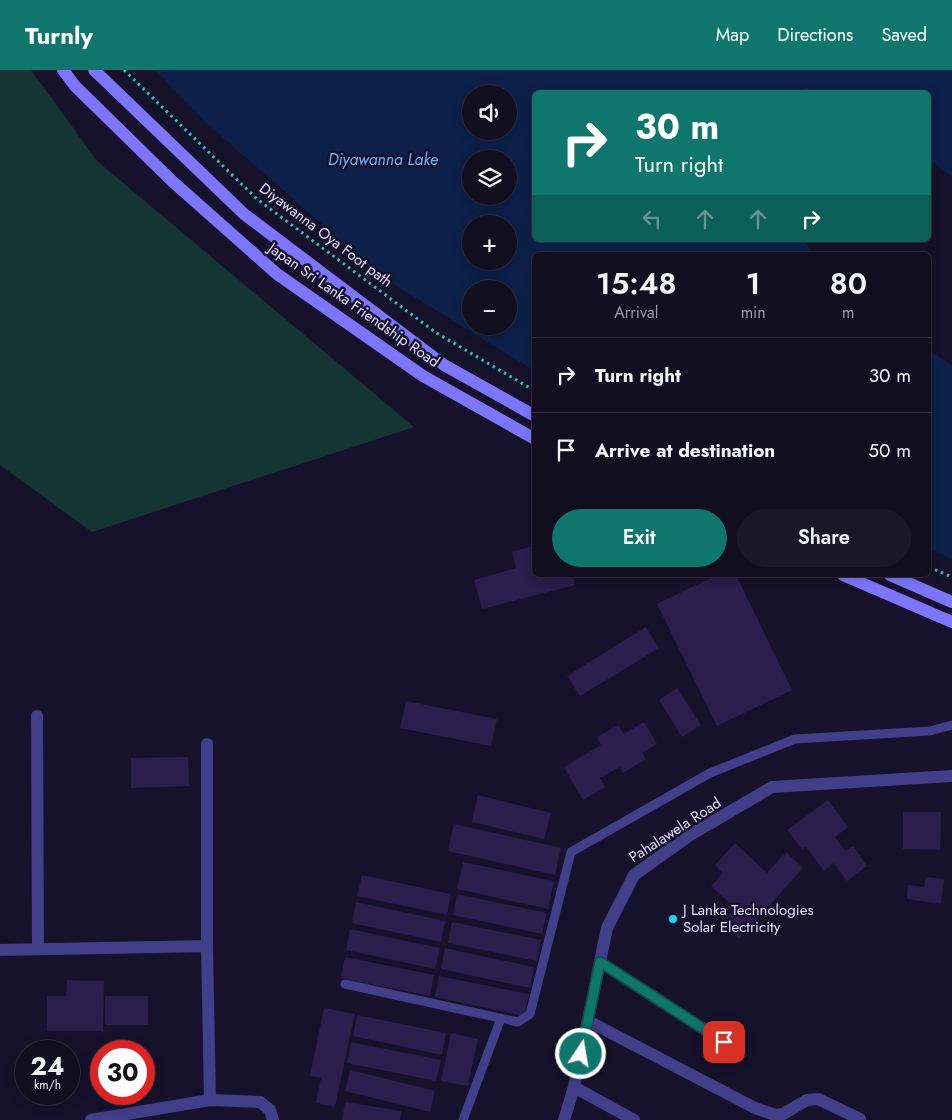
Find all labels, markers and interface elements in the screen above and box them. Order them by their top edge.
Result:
text: Turnly [25,18,93,53]
text: Map [716,22,749,48]
text: Directions [777,22,853,48]
text: Saved [881,22,927,48]
map controls [462,85,517,335]
button: sound [462,85,517,140]
text: 30 m [635,102,719,152]
icon: right [552,110,617,175]
water label: Diyawanna Lake [328,148,438,171]
text: Turn right [635,148,723,180]
button: layers [462,150,517,205]
street label: Diyawanna Oya Foot path [255,178,397,292]
icon: left [638,205,666,233]
icon: ahead [691,205,719,233]
icon: ahead [744,205,772,233]
icon: right [797,205,825,233]
button: + [462,215,517,270]
street label: Japan Sri Lanka Friendship Road [262,236,444,373]
text: 15:48 [596,262,677,305]
text: 1 [746,262,761,305]
text: 80 [830,262,867,305]
button: − [462,280,517,335]
text: Arrival [614,301,658,324]
text: min [741,301,766,324]
text: m [842,301,855,324]
icon: right [552,361,580,389]
text: Turn right [595,362,681,389]
text: 30 m [869,362,911,389]
icon: arrive [552,436,580,464]
text: Arrive at destination [595,437,775,464]
text: 50 m [868,437,911,464]
button: Exit [552,509,727,567]
button: Share [737,509,911,567]
street label: Pahalawela Road [625,792,725,868]
place label: J Lanka Technologies Solar Electricity [681,899,813,938]
marker: J Lanka Technologies Solar Electricity [667,913,679,925]
pin [703,1021,745,1063]
position arrow [554,1027,606,1079]
icon: arrive [710,1028,738,1056]
speed limit sign: 30 [90,1040,155,1105]
text: 24 [31,1048,64,1084]
text: km/h [34,1076,61,1094]

